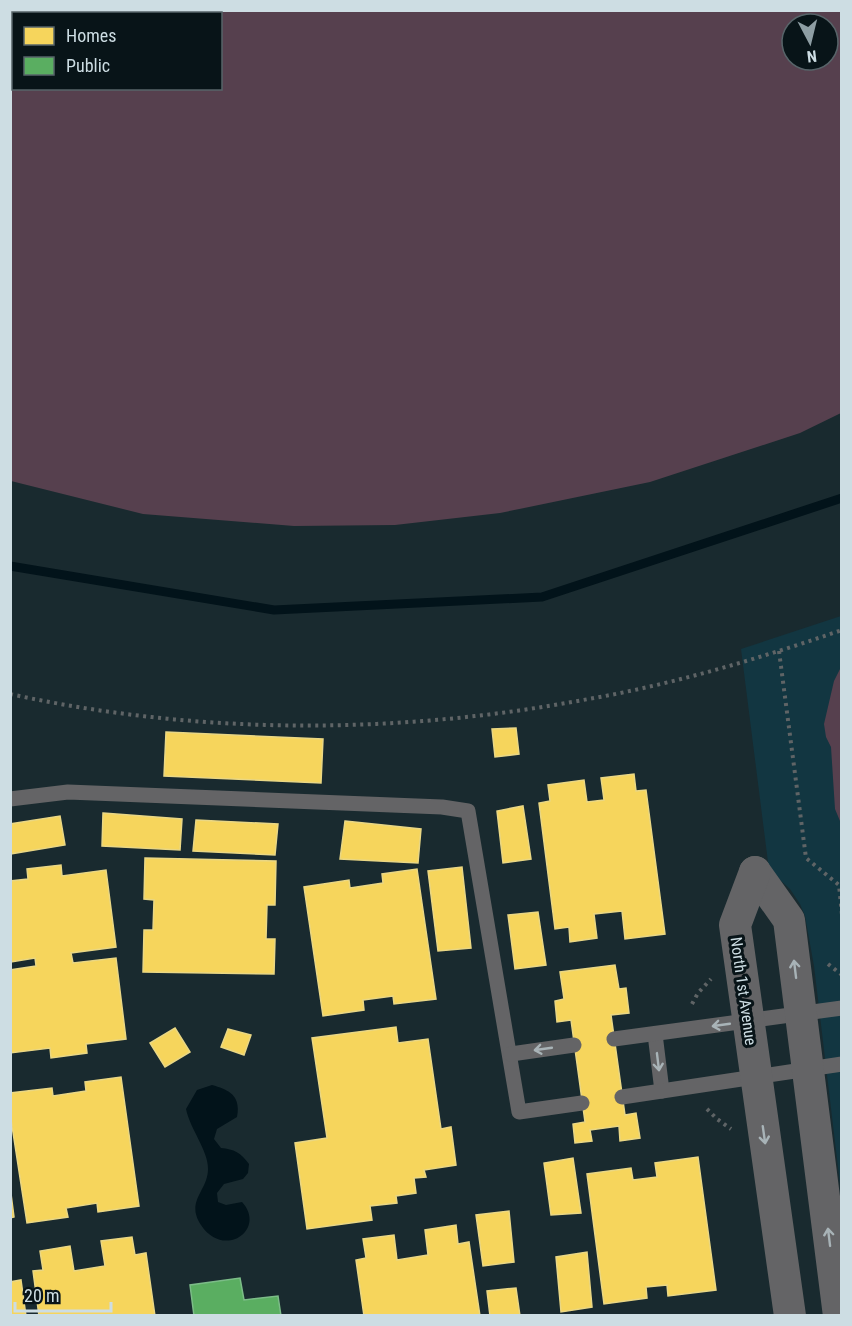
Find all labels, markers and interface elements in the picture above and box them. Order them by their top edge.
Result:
legend [12,12,222,90]
north arrow [780,12,840,72]
text: Homes [66,25,116,46]
text: N [806,46,818,66]
text: Public [66,55,110,76]
street label: North 1st Avenue [727,936,760,1046]
one-way arrow [789,960,800,980]
one-way arrow [712,1019,732,1030]
one-way arrow [533,1044,553,1055]
one-way arrow [653,1052,664,1072]
one-way arrow [758,1125,769,1145]
one-way arrow [823,1227,834,1247]
scale bar [15,1275,111,1313]
text: 20 m [24,1285,59,1306]

